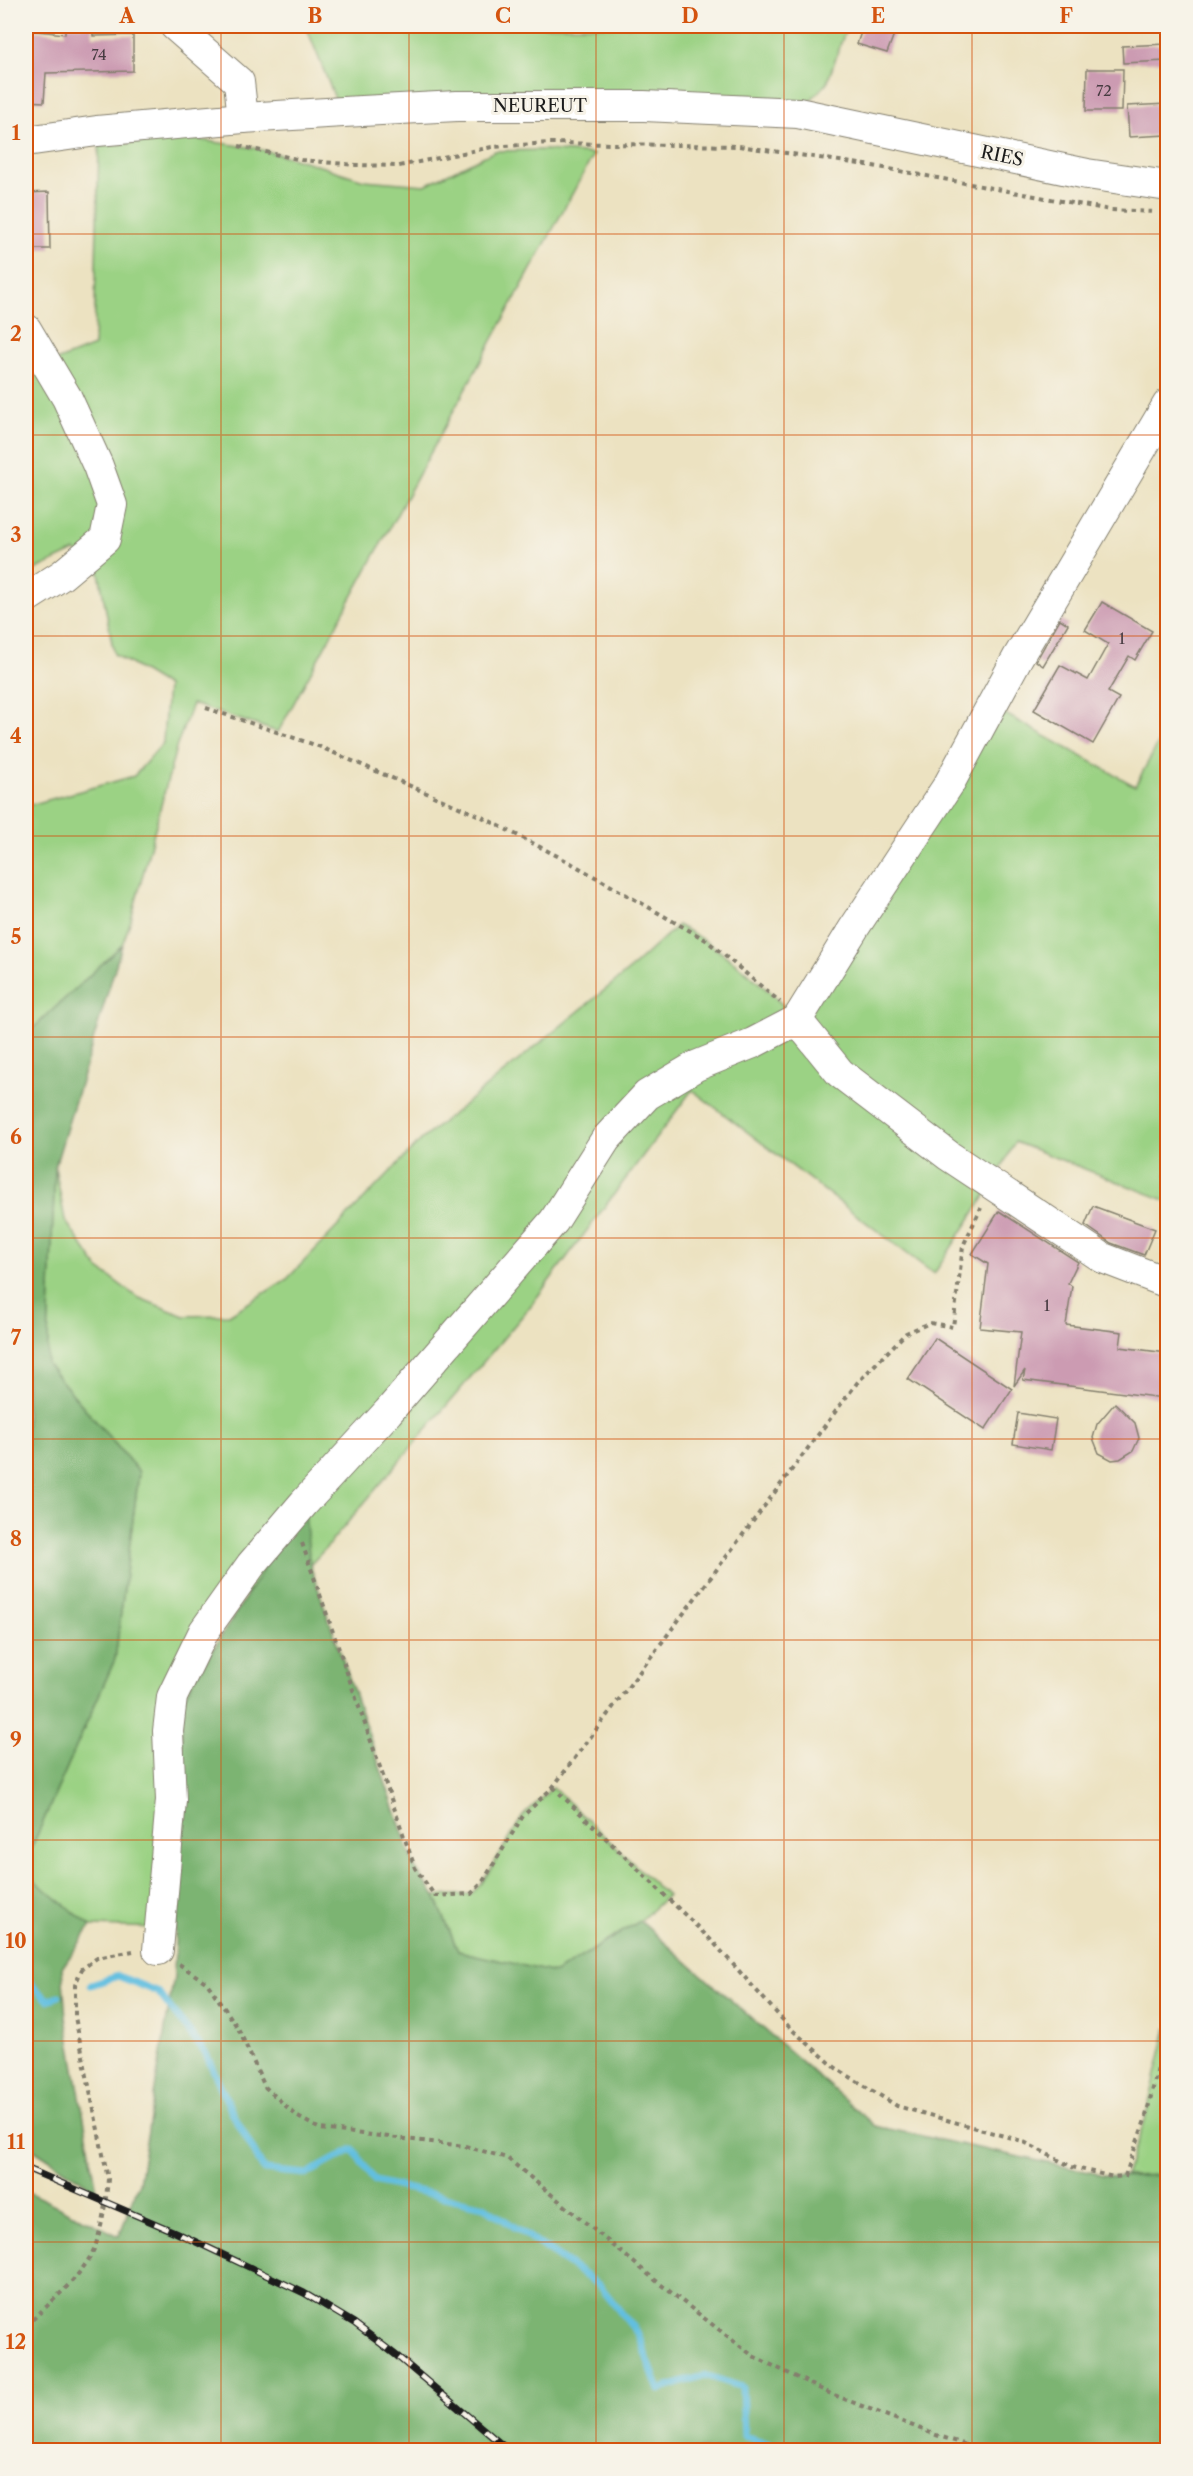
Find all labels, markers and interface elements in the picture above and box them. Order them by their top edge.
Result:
text: A [118,4,135,28]
text: B [308,4,323,28]
text: C [495,4,511,28]
text: D [681,4,699,28]
text: E [871,4,885,28]
text: F [1059,4,1073,28]
house number: 74 [91,45,107,64]
house number: 72 [1096,81,1112,100]
street label: NEUREUT [493,95,588,117]
text: 1 [12,121,21,145]
street label: RIES [979,141,1025,171]
text: 2 [10,322,22,346]
text: 3 [10,523,22,547]
house number: 1 [1119,629,1126,648]
text: 4 [10,724,22,748]
text: 5 [10,925,22,949]
text: 6 [10,1125,22,1149]
house number: 1 [1044,1296,1051,1315]
text: 7 [11,1326,22,1350]
text: 8 [10,1527,22,1551]
text: 9 [10,1728,22,1752]
text: 10 [5,1929,27,1953]
text: 11 [7,2130,25,2154]
text: 12 [6,2330,26,2354]

